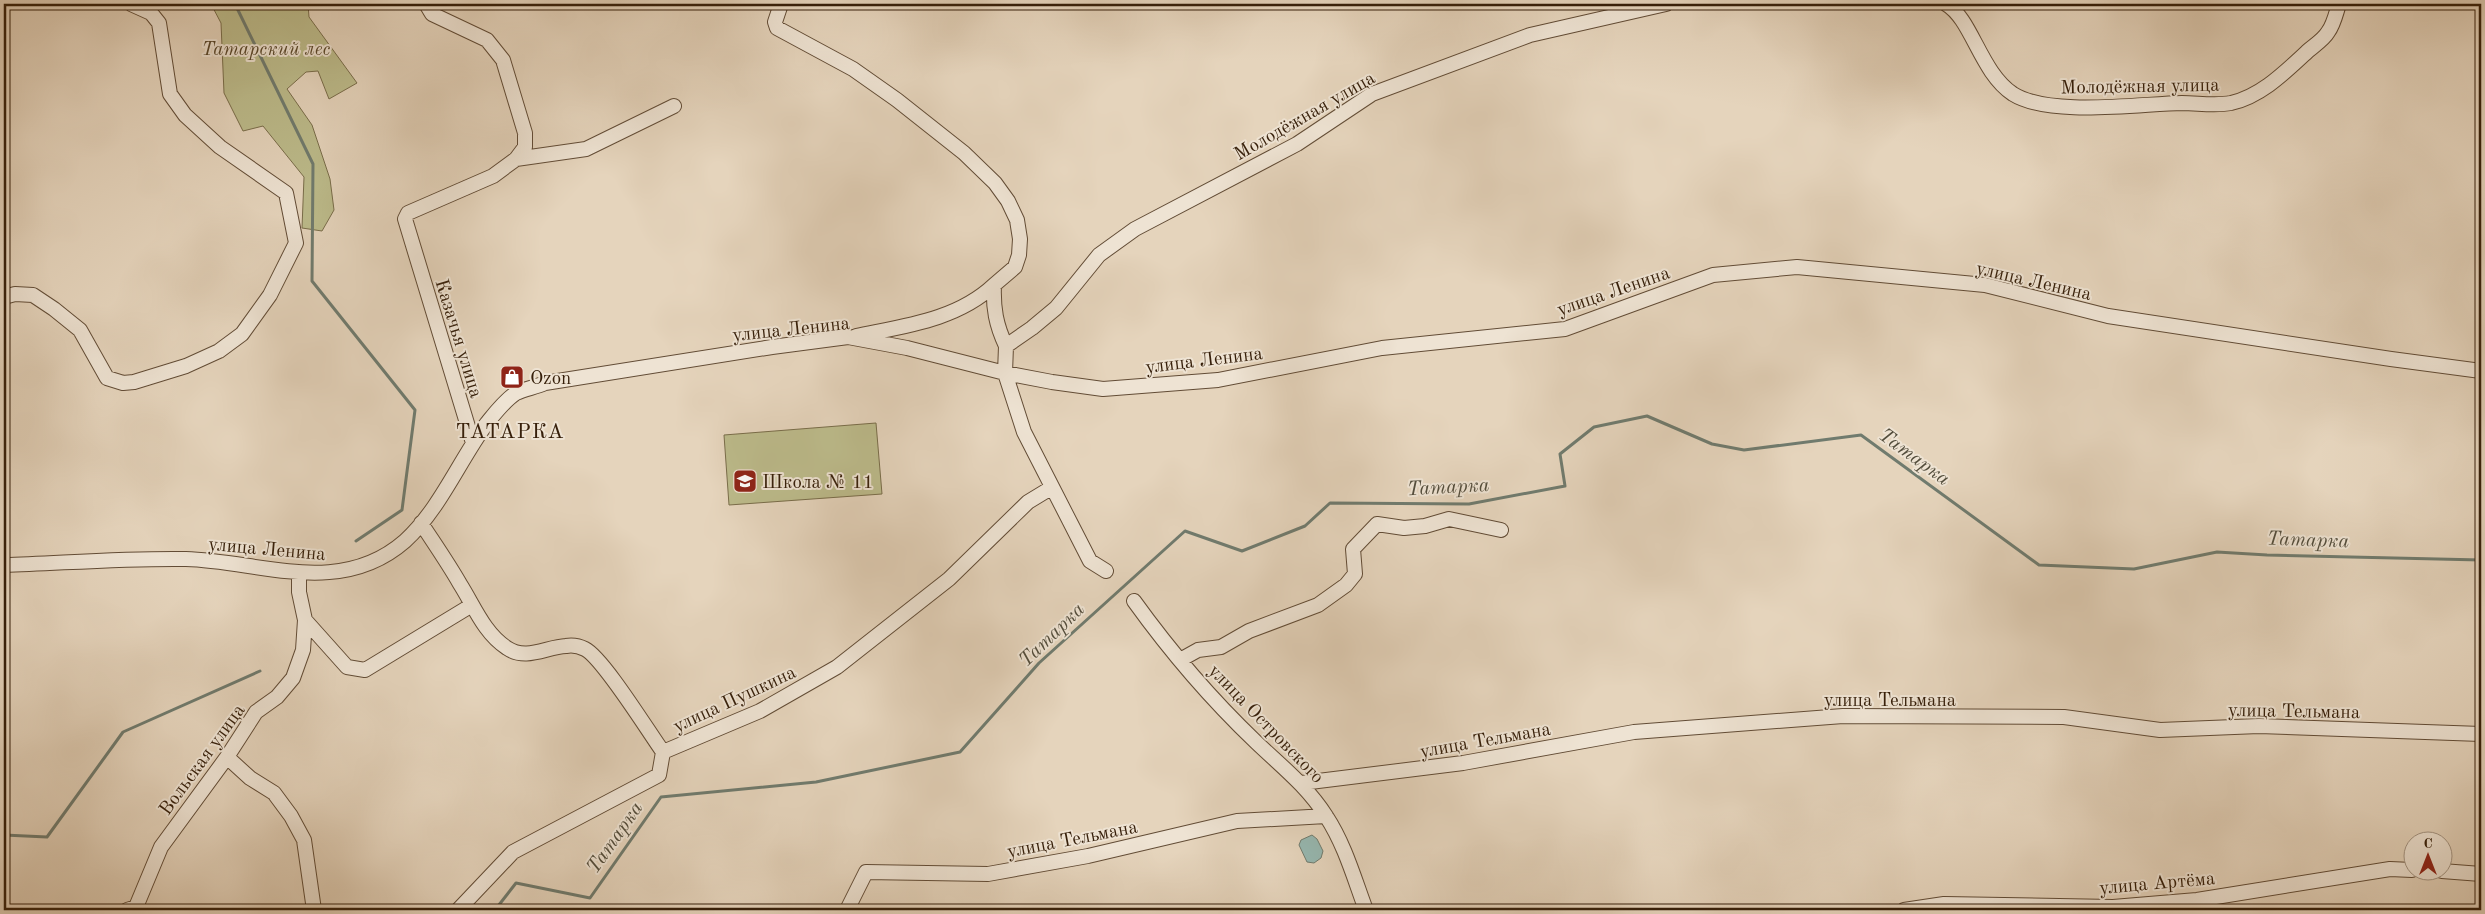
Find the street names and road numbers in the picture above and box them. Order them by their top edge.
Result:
street label: Молодёжная улица [1232,69,1379,165]
street label: Молодёжная улица [2060,77,2220,98]
street label: улица Ленина [1974,260,2094,305]
street label: улица Ленина [1555,264,1673,321]
street label: Казачья улица [431,277,485,401]
street label: улица Ленина [732,315,851,346]
street label: улица Ленина [1145,345,1265,378]
street label: улица Ленина [207,536,327,565]
street label: улица Островского [1204,662,1327,788]
street label: улица Пушкина [671,663,800,737]
street label: улица Тельмана [1824,692,1957,711]
street label: Вольская улица [157,701,250,819]
street label: улица Тельмана [2228,702,2361,723]
street label: улица Тельмана [1419,720,1553,762]
street label: улица Тельмана [1006,818,1140,862]
street label: улица Артёма [2098,870,2217,899]

